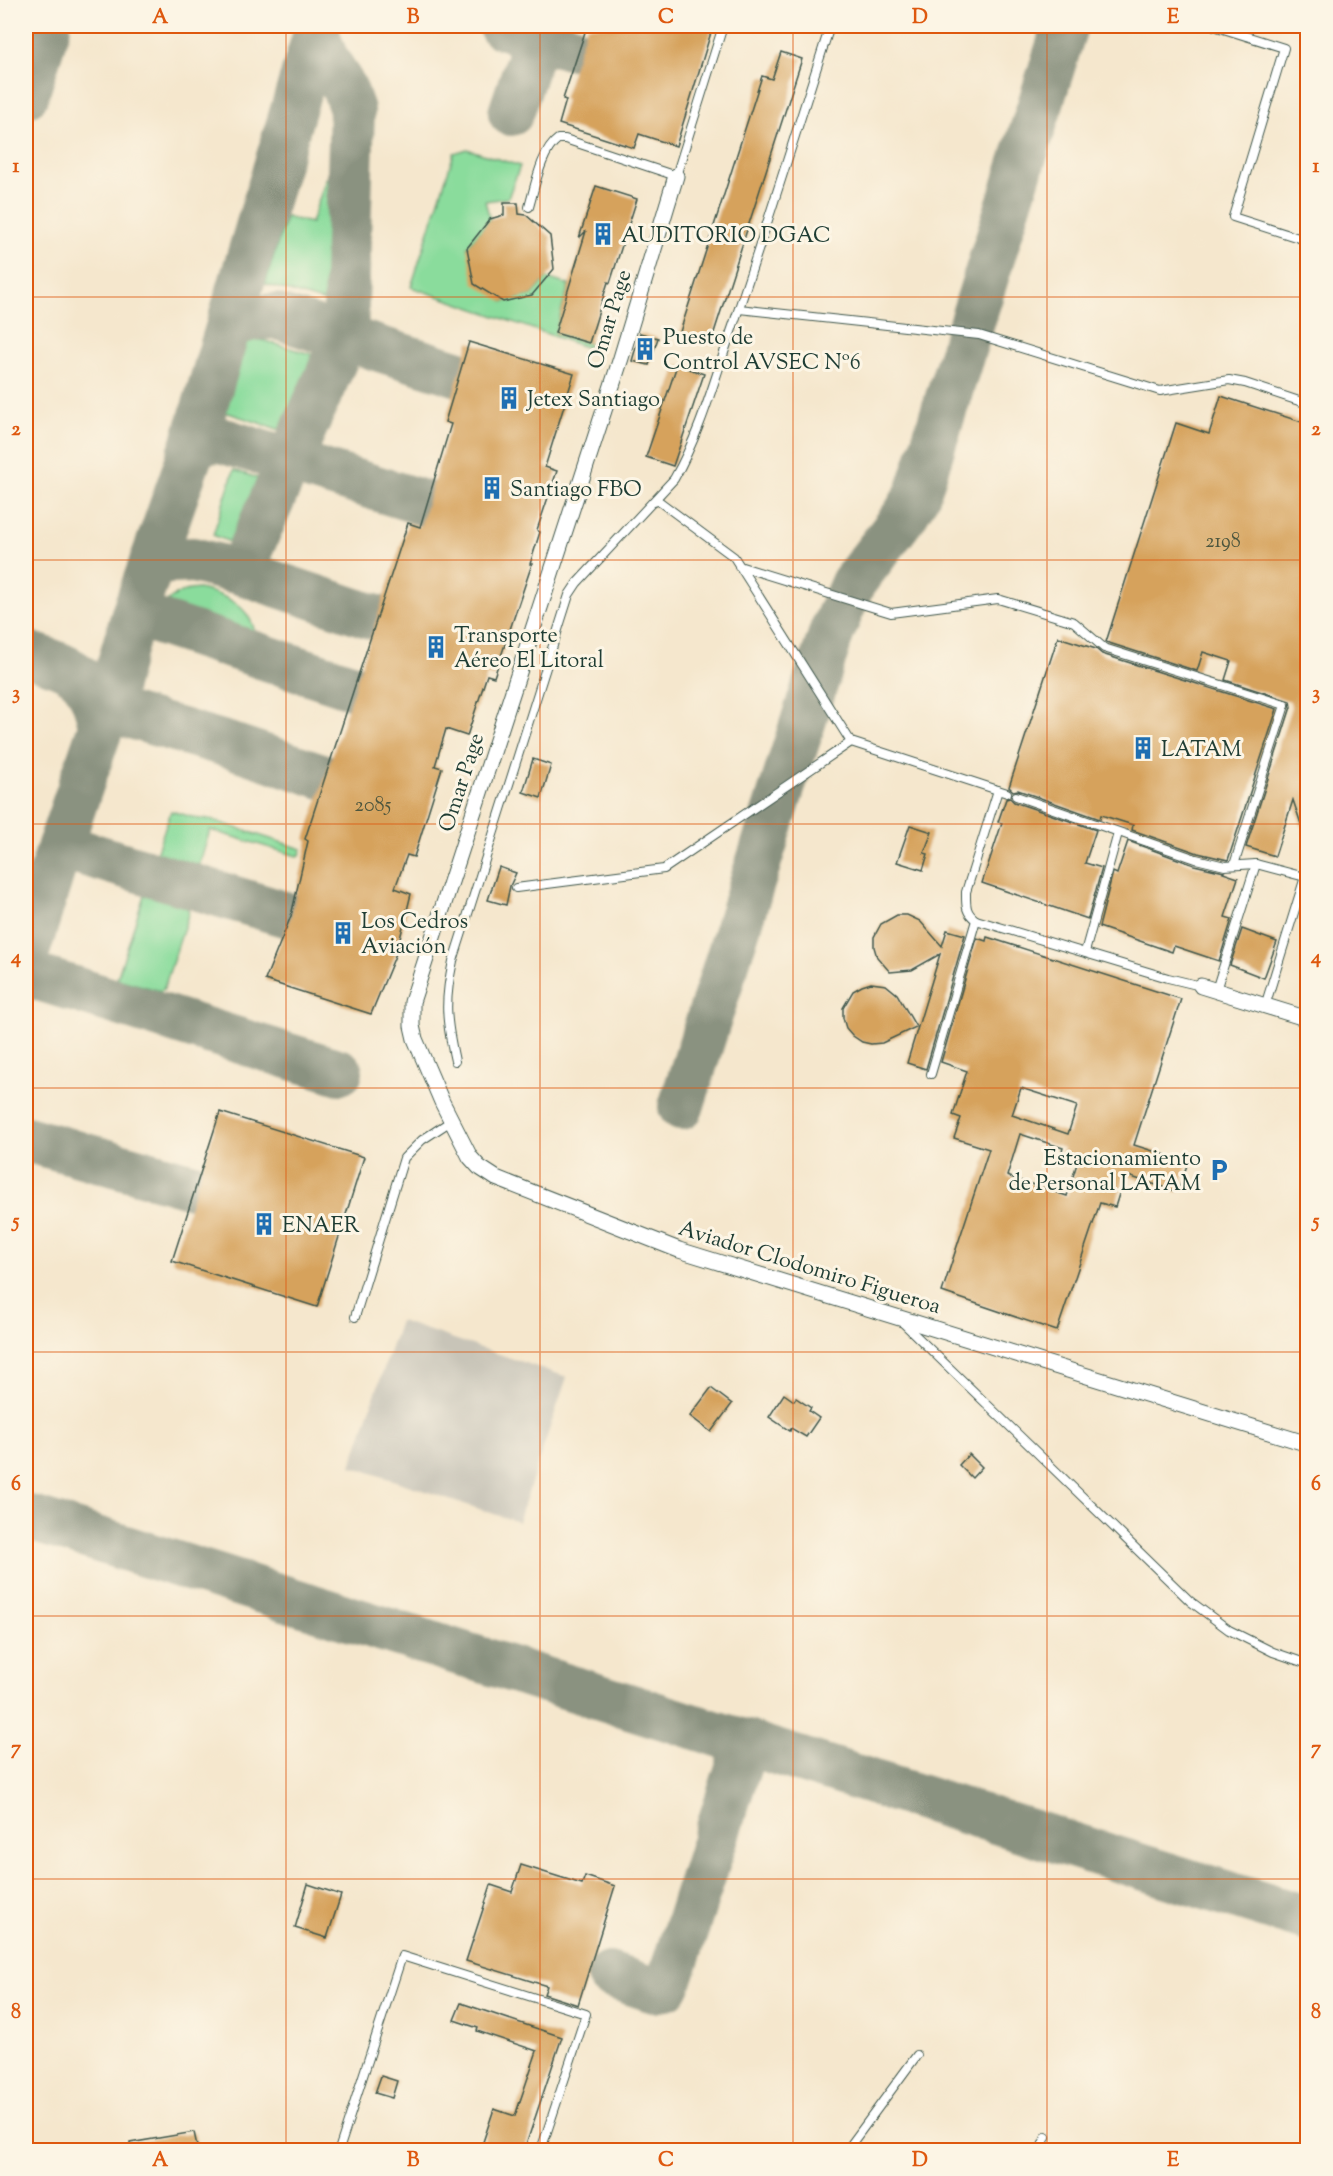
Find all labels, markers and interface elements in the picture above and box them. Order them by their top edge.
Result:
text: A [152,4,169,33]
text: B [407,4,420,33]
text: C [658,4,674,33]
text: D [912,4,928,33]
text: E [1167,4,1180,33]
text: 1 [13,153,20,182]
text: 1 [1313,153,1320,182]
building icon: AUDITORIO DGAC [590,221,616,247]
place label: AUDITORIO DGAC [621,221,831,253]
street label: Omar Page [581,266,641,374]
place label: Puesto de Control AVSEC Nº6 [663,323,861,380]
building icon: Puesto de Control AVSEC Nº6 [632,336,658,362]
building icon: Jetex Santiago [496,385,522,411]
place label: Jetex Santiago [526,385,660,417]
text: 2 [11,416,21,445]
text: 2 [1311,416,1321,445]
building icon: Santiago FBO [479,475,505,501]
place label: Santiago FBO [510,475,642,507]
house number: 2198 [1205,528,1241,557]
place label: Transporte Aéreo El Litoral [454,621,604,678]
building icon: Transporte Aéreo El Litoral [423,634,449,660]
text: 3 [12,680,20,709]
text: 3 [1312,680,1320,709]
street label: Omar Page [432,729,494,837]
building icon: LATAM [1130,735,1156,761]
place label: LATAM [1161,735,1242,767]
house number: 2085 [355,792,392,821]
place label: Los Cedros Aviación [361,907,468,964]
building icon: Los Cedros Aviación [330,920,356,946]
text: 4 [10,944,21,973]
text: 4 [1310,944,1321,973]
place label: Estacionamiento de Personal LATAM [1008,1144,1201,1201]
parking icon: Estacionamiento de Personal LATAM [1206,1157,1232,1183]
text: 5 [11,1208,20,1237]
text: 5 [1311,1208,1320,1237]
building icon: ENAER [251,1211,277,1237]
place label: ENAER [282,1211,360,1243]
street label: Aviador Clodomiro Figueroa [674,1214,944,1324]
text: 6 [11,1471,21,1500]
text: 6 [1311,1471,1321,1500]
text: 7 [11,1735,22,1764]
text: 7 [1311,1735,1322,1764]
text: 8 [11,1999,21,2028]
text: 8 [1311,1999,1321,2028]
text: A [152,2147,169,2176]
text: B [407,2147,420,2176]
text: C [658,2147,674,2176]
text: D [912,2147,928,2176]
text: E [1167,2147,1180,2176]

